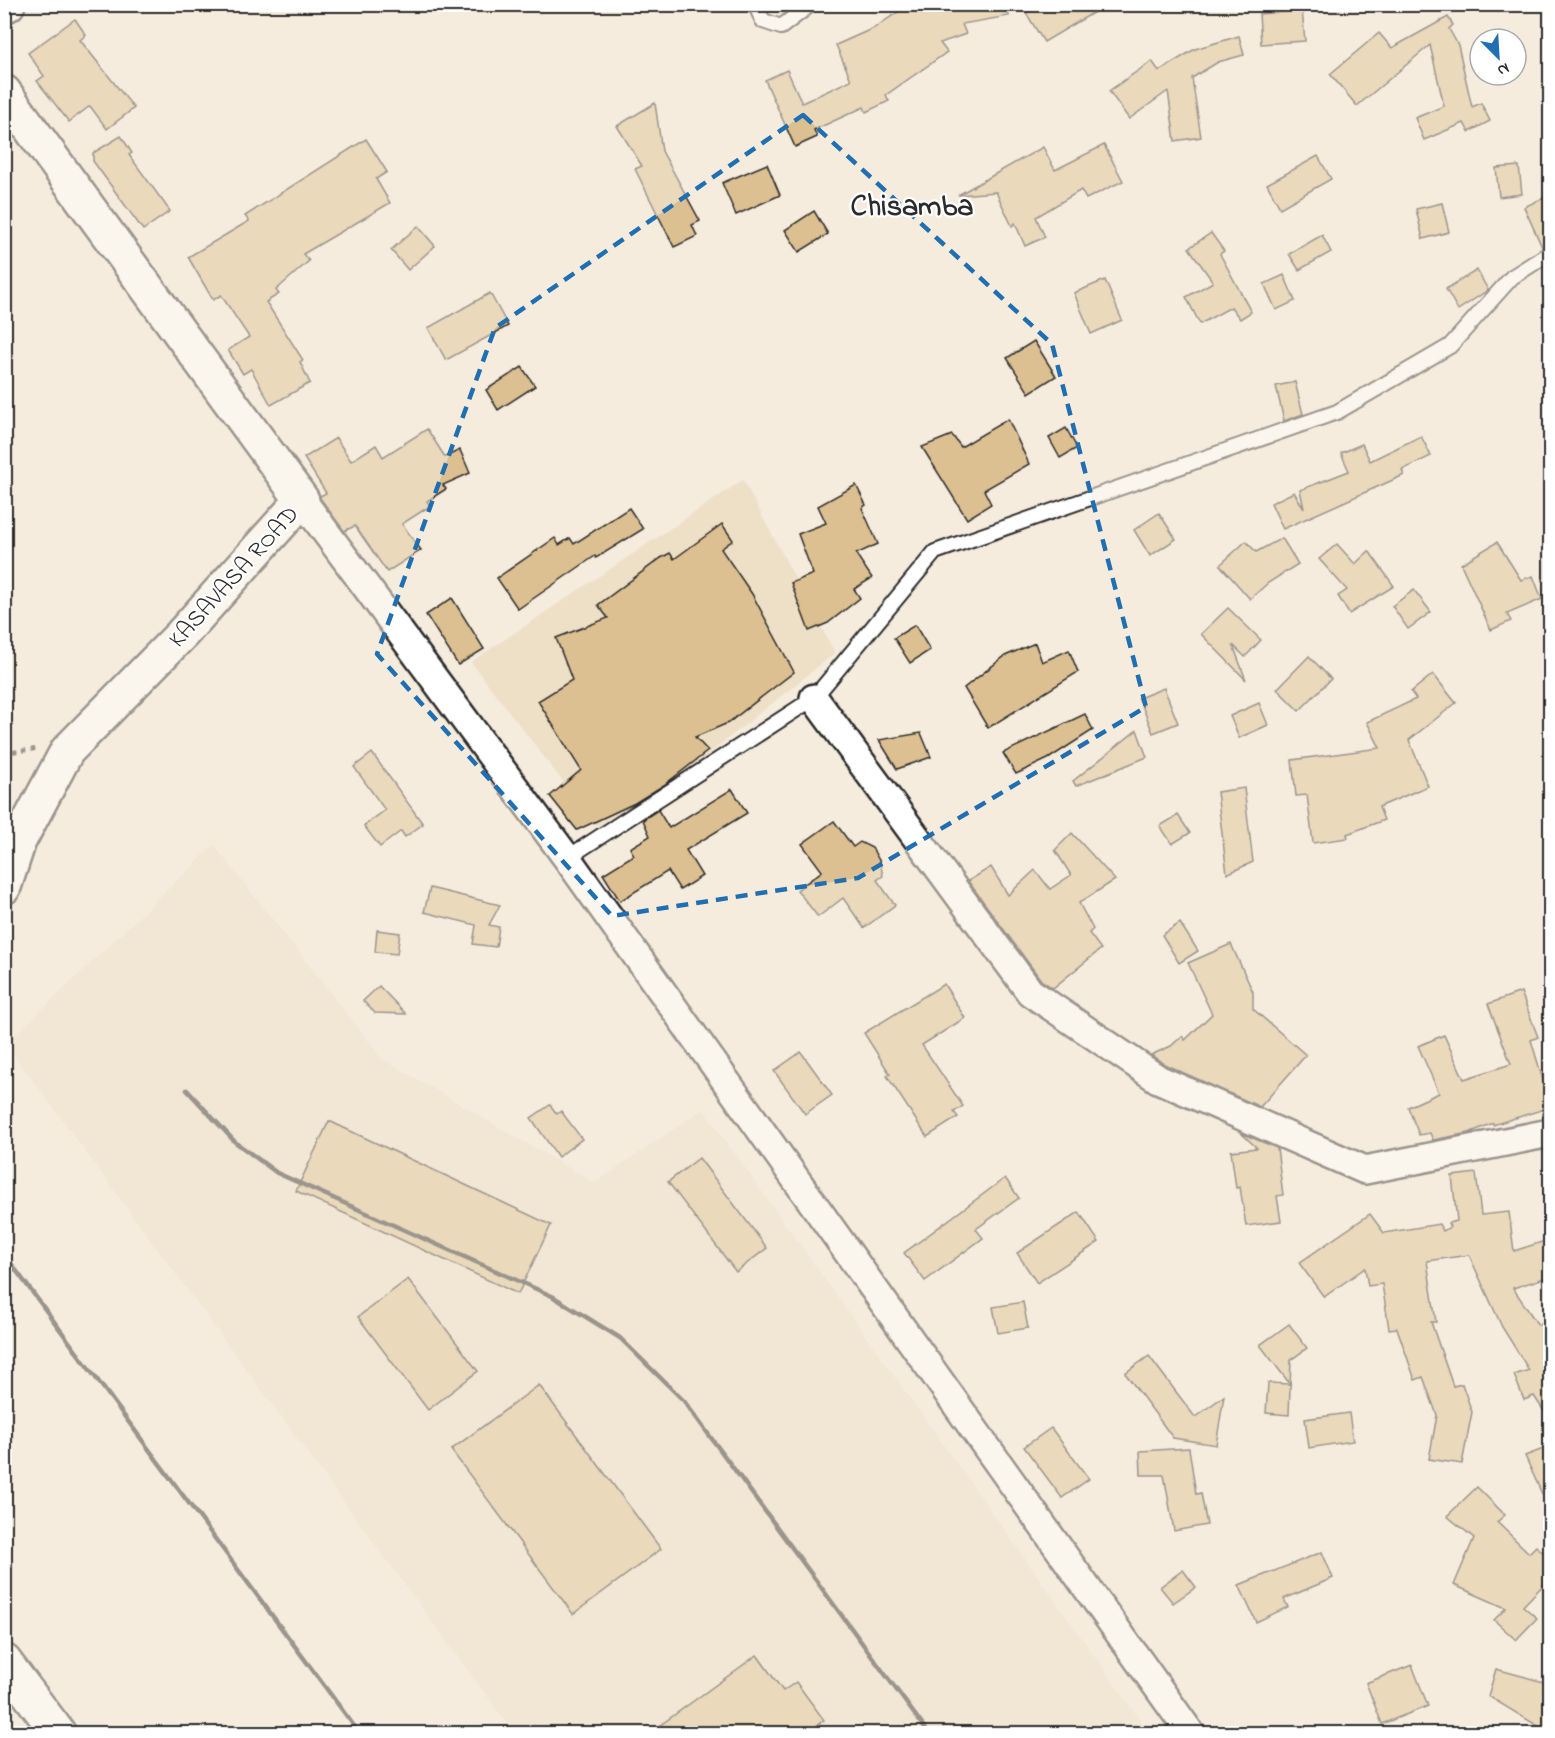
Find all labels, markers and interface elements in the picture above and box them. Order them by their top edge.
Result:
north arrow [1468,27,1528,87]
text: N [1493,56,1513,82]
district label: Chisamba [851,186,973,230]
street label: KASAVASA ROAD [161,499,308,656]

